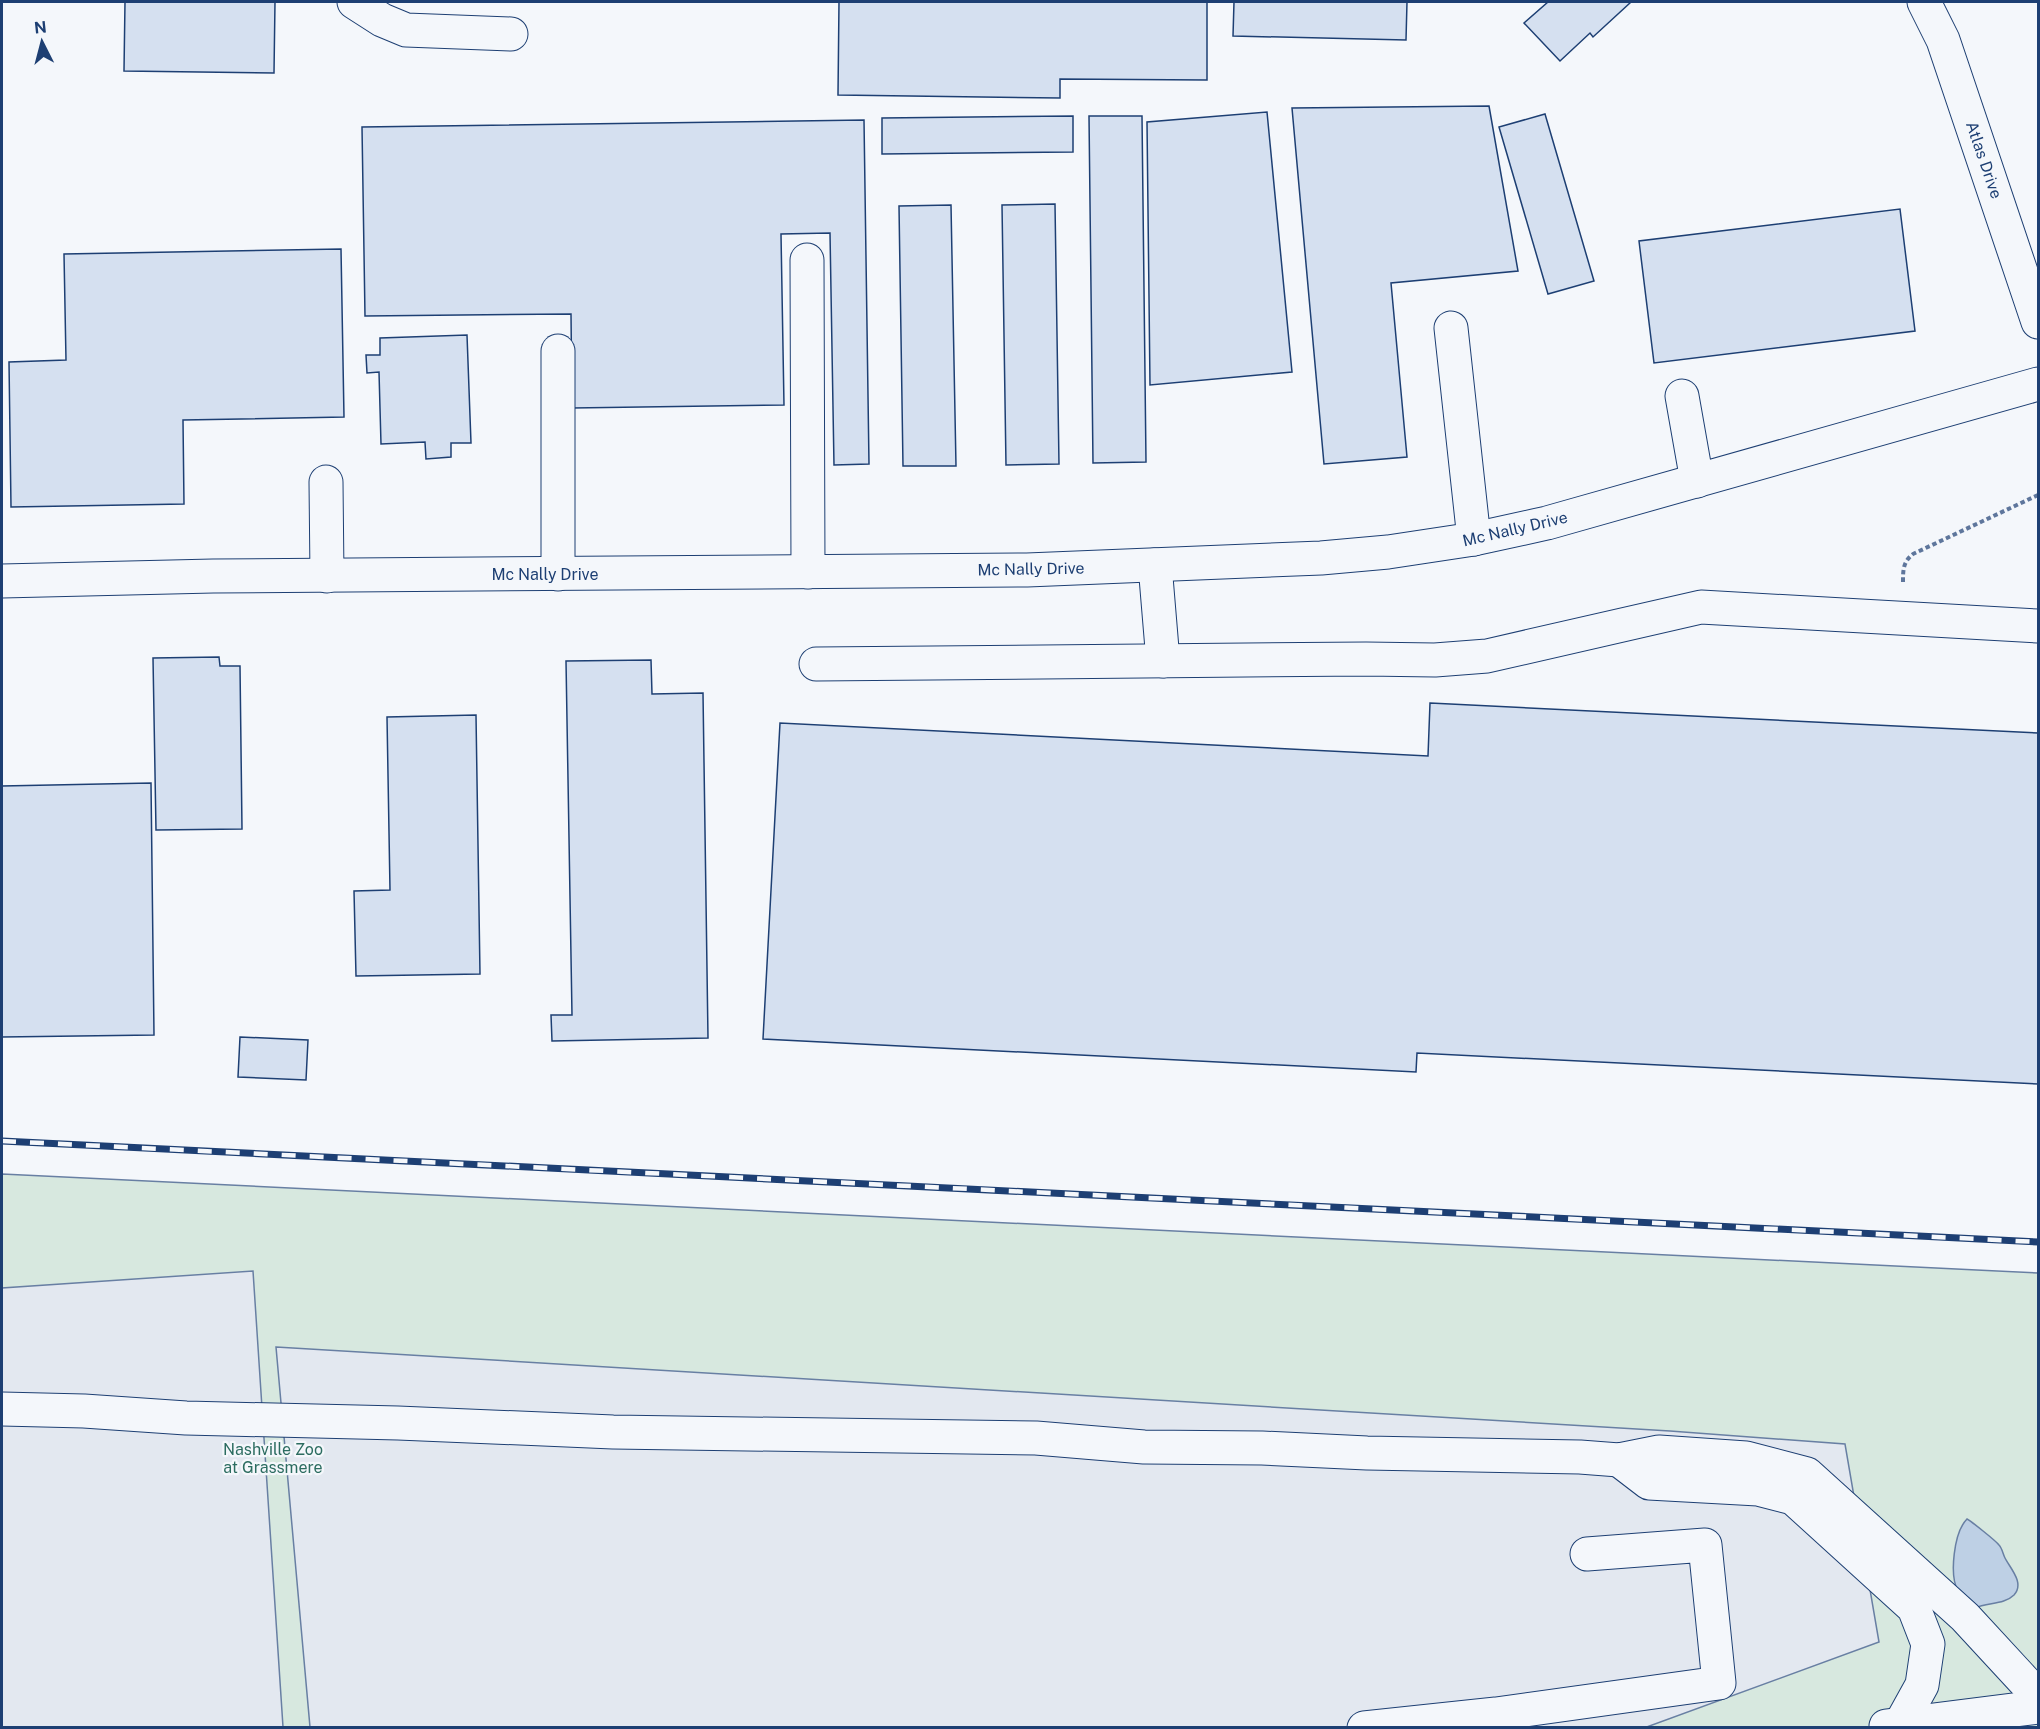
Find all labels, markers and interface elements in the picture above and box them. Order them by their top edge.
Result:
north arrow [12,12,72,72]
text: N [33,17,48,38]
street label: Atlas Drive [1962,119,2006,201]
street label: Mc Nally Drive [1461,508,1569,550]
street label: Mc Nally Drive [977,559,1085,579]
street label: Mc Nally Drive [491,565,599,584]
park label: Nashville Zoo at Grassmere [223,1440,323,1477]

